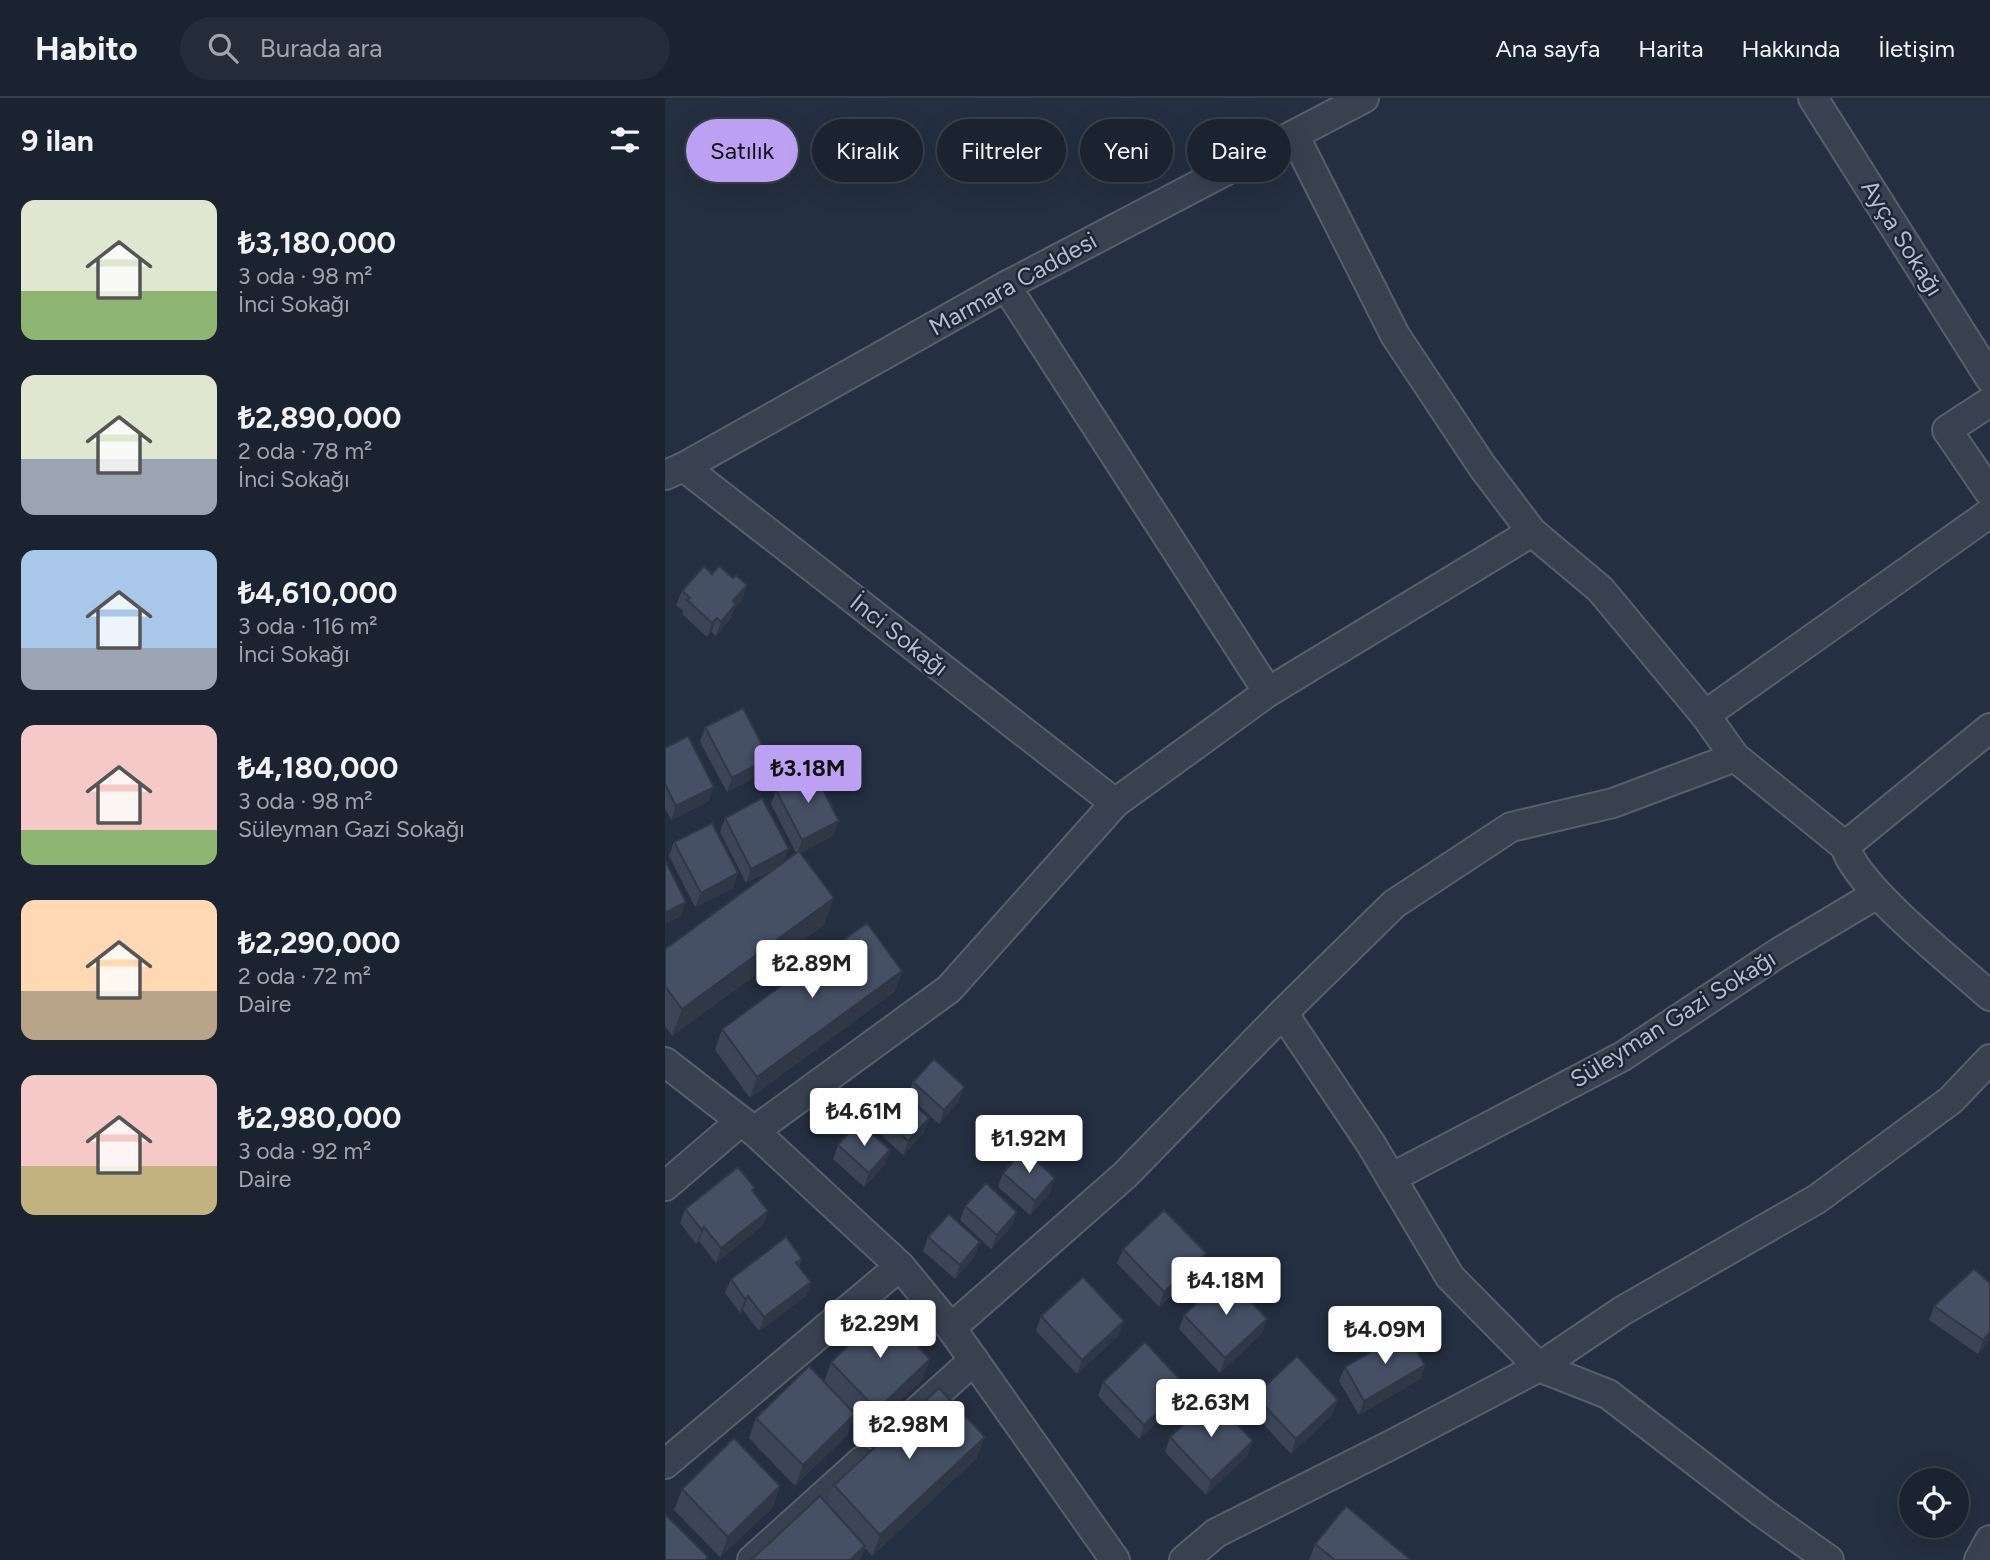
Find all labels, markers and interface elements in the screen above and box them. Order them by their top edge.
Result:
search box [180,17,670,80]
text: Habito [35,29,138,68]
icon: search [204,29,242,67]
text: Burada ara [260,32,382,64]
text: Ana sayfa [1495,34,1600,63]
text: Harita [1638,34,1703,63]
text: Hakkında [1741,34,1840,63]
text: İletişim [1878,34,1955,63]
chip: Satılık [686,119,798,182]
chip: Kiralık [812,119,923,182]
chip: Filtreler [937,119,1066,182]
chip: Yeni [1080,119,1173,182]
chip: Daire [1187,119,1291,182]
icon: filters [606,121,644,159]
text: 9 ilan [21,122,94,159]
street label: Ayça Sokağı [1855,174,1950,301]
text: ₺3,180,000 [238,224,396,261]
street label: Marmara Caddesi [924,226,1102,342]
icon: home [77,228,161,312]
text: 3 oda · 98 m² [238,262,373,290]
text: İnci Sokağı [238,290,349,318]
text: ₺2,890,000 [238,399,401,436]
icon: home [77,403,161,487]
text: 2 oda · 78 m² [238,437,372,465]
text: İnci Sokağı [238,465,349,493]
text: ₺4,610,000 [238,574,397,611]
icon: home [77,578,161,662]
street label: İnci Sokağı [845,587,954,682]
text: 3 oda · 116 m² [238,612,378,640]
text: İnci Sokağı [238,640,349,668]
pin: ₺3.18M [751,746,865,805]
text: ₺4,180,000 [238,749,398,786]
icon: home [77,753,161,837]
text: ₺3.18M [770,754,846,782]
text: 3 oda · 98 m² [238,787,373,815]
text: Süleyman Gazi Sokağı [238,815,465,843]
text: ₺2,290,000 [238,924,400,961]
icon: home [77,928,161,1012]
pin: ₺2.89M [755,940,869,1000]
street label: Süleyman Gazi Sokağı [1565,944,1781,1094]
text: ₺2.89M [772,949,852,977]
text: 2 oda · 72 m² [238,962,371,990]
text: Daire [238,990,291,1018]
pin: ₺4.61M [807,1088,921,1148]
text: ₺4.61M [826,1097,902,1125]
text: ₺2,980,000 [238,1099,401,1136]
icon: home [77,1103,161,1187]
pin: ₺1.92M [972,1116,1086,1175]
text: ₺1.92M [992,1124,1066,1152]
text: 3 oda · 92 m² [238,1137,371,1165]
text: Daire [238,1165,291,1193]
pin: ₺4.18M [1169,1258,1283,1317]
text: ₺4.18M [1188,1266,1264,1294]
pin: ₺2.29M [823,1300,937,1360]
pin: ₺4.09M [1328,1306,1442,1366]
text: ₺2.29M [841,1309,919,1337]
text: ₺4.09M [1344,1315,1426,1343]
pin: ₺2.63M [1154,1380,1268,1439]
text: ₺2.63M [1172,1388,1250,1416]
pin: ₺2.98M [852,1402,966,1461]
text: ₺2.98M [869,1410,949,1438]
map controls [1899,1468,1969,1538]
button: locate [1899,1468,1969,1538]

